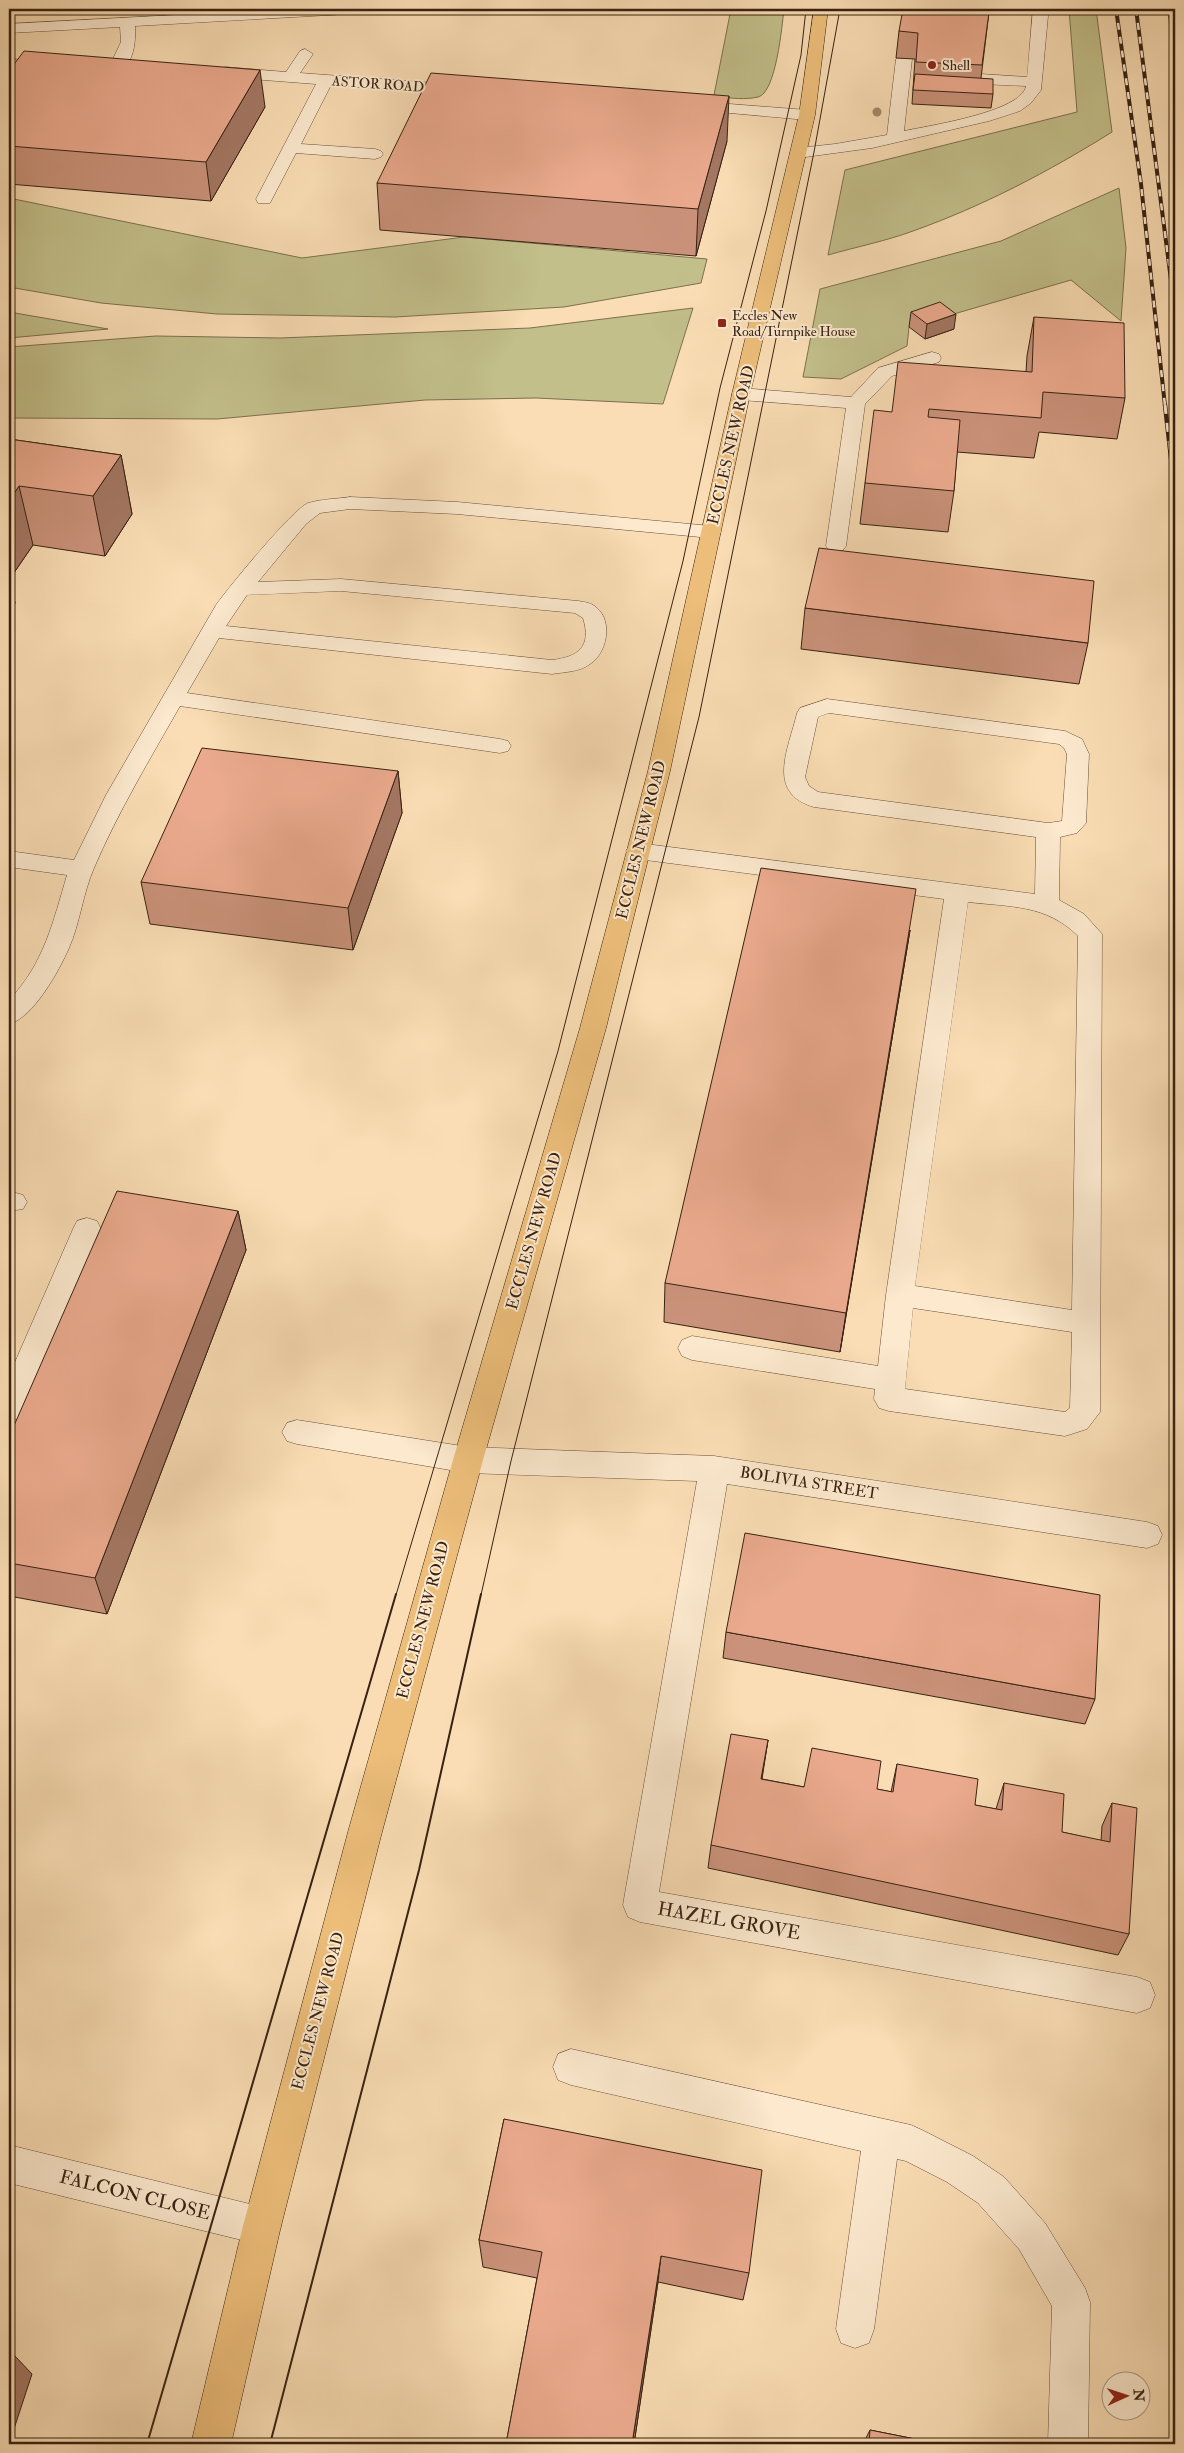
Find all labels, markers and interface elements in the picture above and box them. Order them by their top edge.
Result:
place label: Shell [942,57,971,74]
marker: Shell [926,59,938,71]
street label: ASTOR ROAD [330,72,425,96]
place label: Eccles New Road/Turnpike House [732,307,856,341]
marker: Eccles New Road/Turnpike House [716,317,728,329]
street label: ECCLES NEW ROAD [703,363,759,527]
street label: ECCLES NEW ROAD [612,759,670,921]
street label: ECCLES NEW ROAD [502,1150,566,1312]
street label: BOLIVIA STREET [738,1462,880,1504]
street label: ECCLES NEW ROAD [392,1539,454,1701]
street label: HAZEL GROVE [656,1897,803,1945]
street label: ECCLES NEW ROAD [287,1930,349,2092]
street label: FALCON CLOSE [57,2165,213,2225]
north arrow [1102,2370,1152,2420]
text: N [1130,2388,1147,2403]

